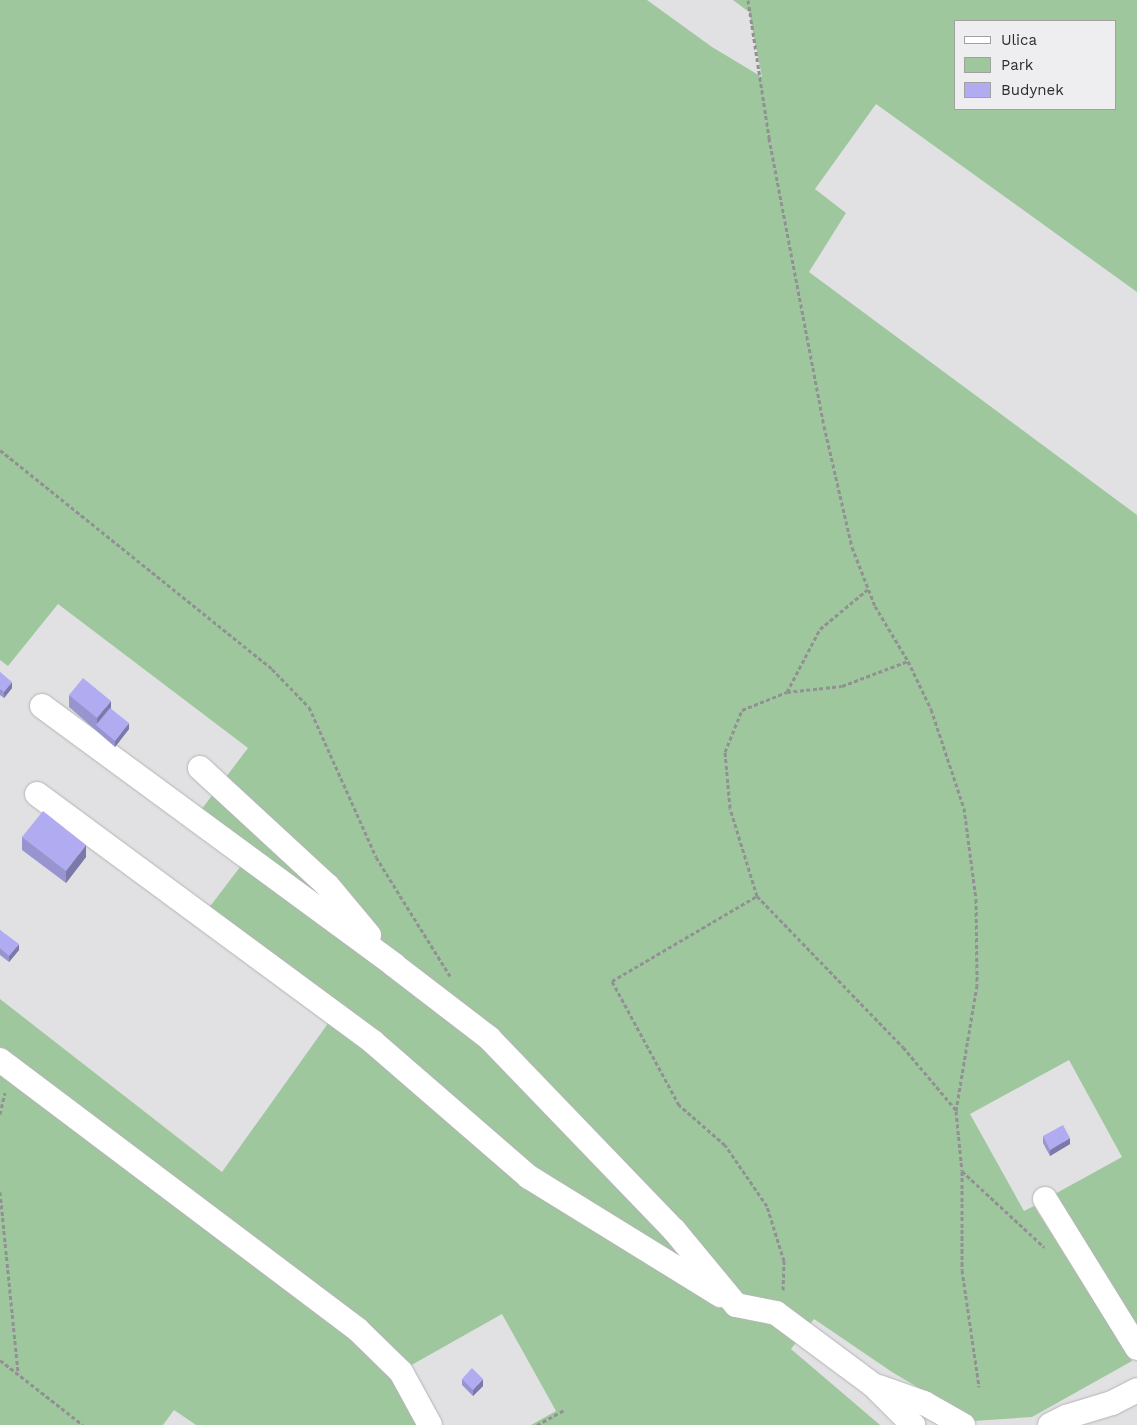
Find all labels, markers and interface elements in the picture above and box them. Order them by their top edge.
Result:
legend [954,20,1117,110]
text: Ulica [1001,31,1037,49]
text: Park [1001,56,1033,74]
text: Budynek [1001,81,1064,99]

